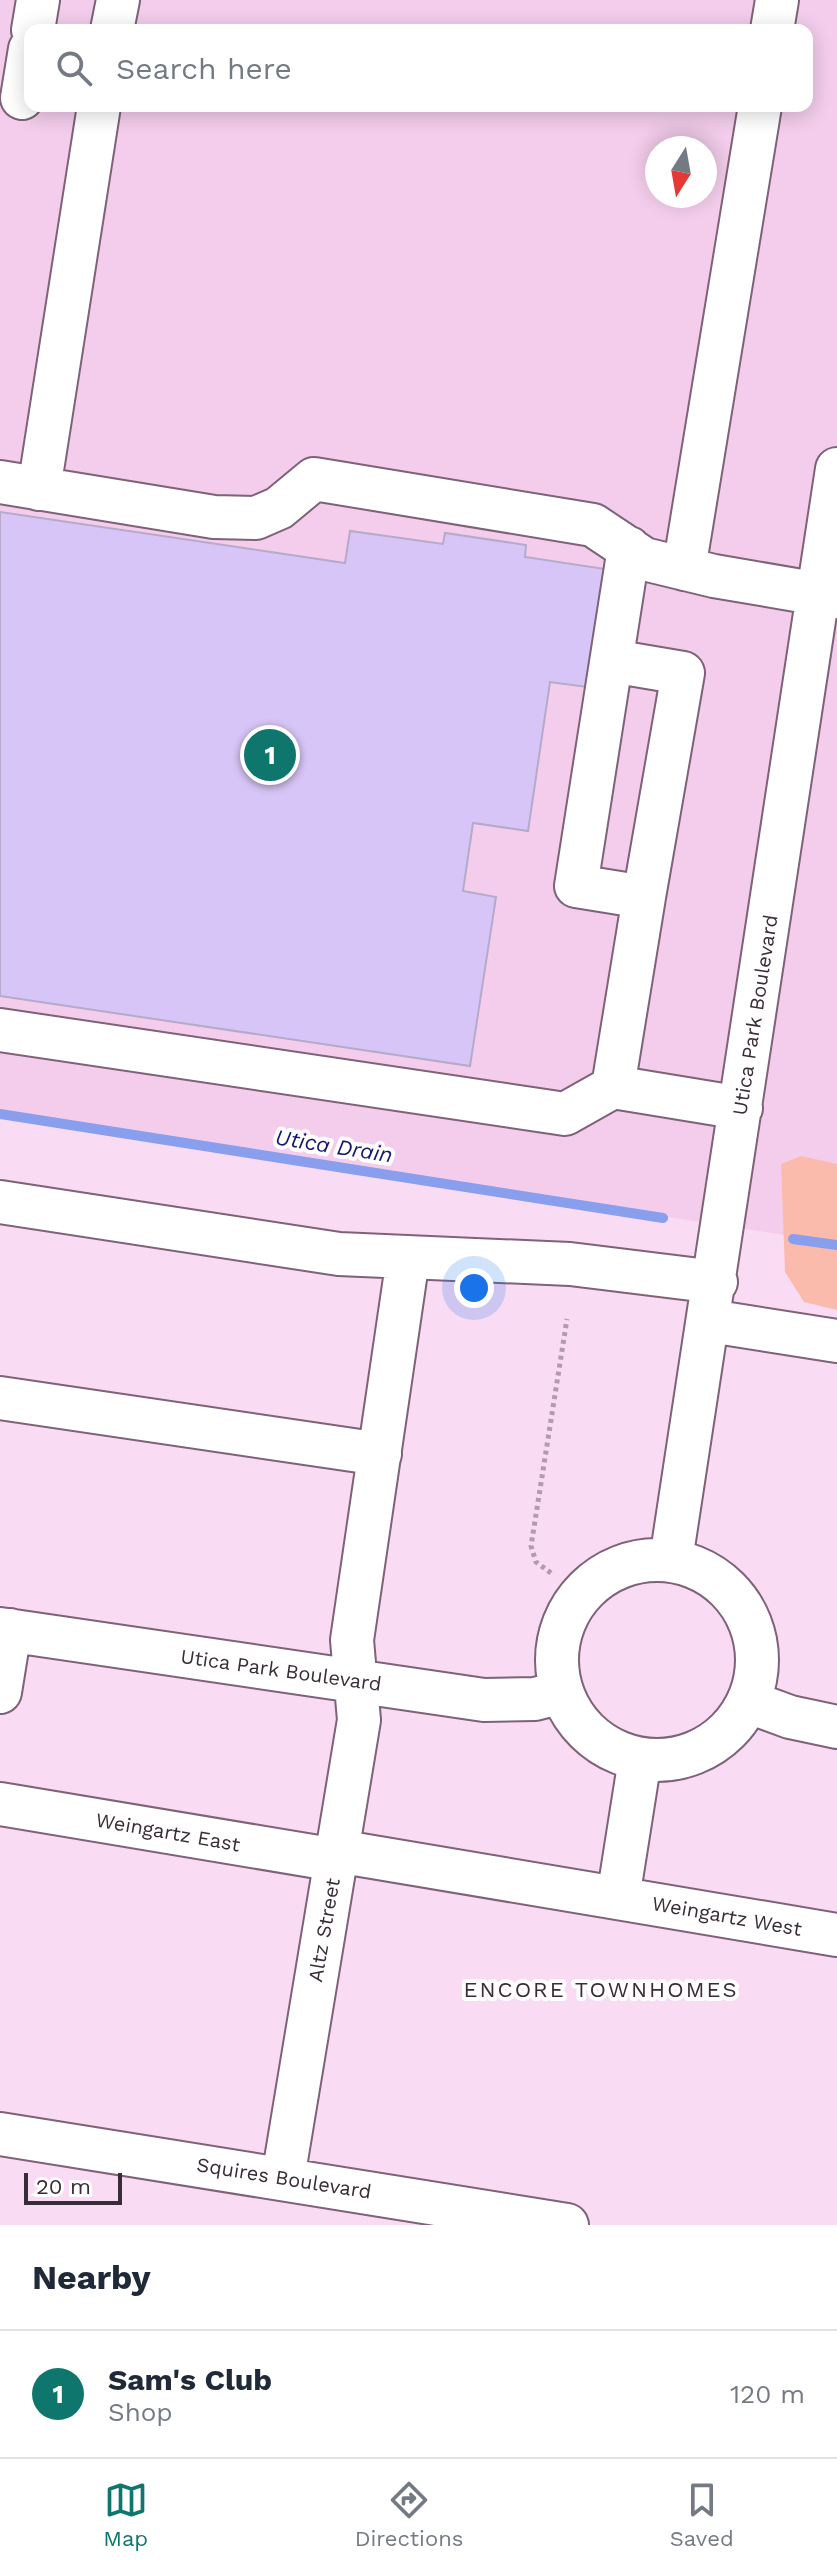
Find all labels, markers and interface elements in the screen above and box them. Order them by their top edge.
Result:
search box [24,24,813,112]
icon: search [52,46,96,90]
text: Search here [116,51,292,86]
north arrow [645,136,717,208]
pin: 1 [244,725,296,785]
street label: Utica Park Boulevard [727,913,783,1117]
water label: Utica Drain [274,1124,394,1168]
your location [454,1268,494,1308]
street label: Utica Park Boulevard [179,1644,383,1696]
street label: Weingartz East [94,1807,243,1857]
street label: Altz Street [303,1876,345,1984]
street label: Weingartz West [650,1891,804,1941]
district label: ENCORE TOWNHOMES [463,1977,739,2002]
street label: Squires Boulevard [195,2152,373,2204]
scale bar [24,2169,122,2205]
text: 20 m [36,2174,91,2199]
text: Nearby [32,2257,151,2297]
text: Sam's Club [108,2362,272,2397]
text: 1 [52,2379,64,2409]
text: 120 m [730,2379,805,2409]
text: Shop [108,2397,173,2427]
tab: Map [103,2478,148,2551]
tab: Directions [355,2478,463,2551]
tab: Saved [670,2478,734,2551]

